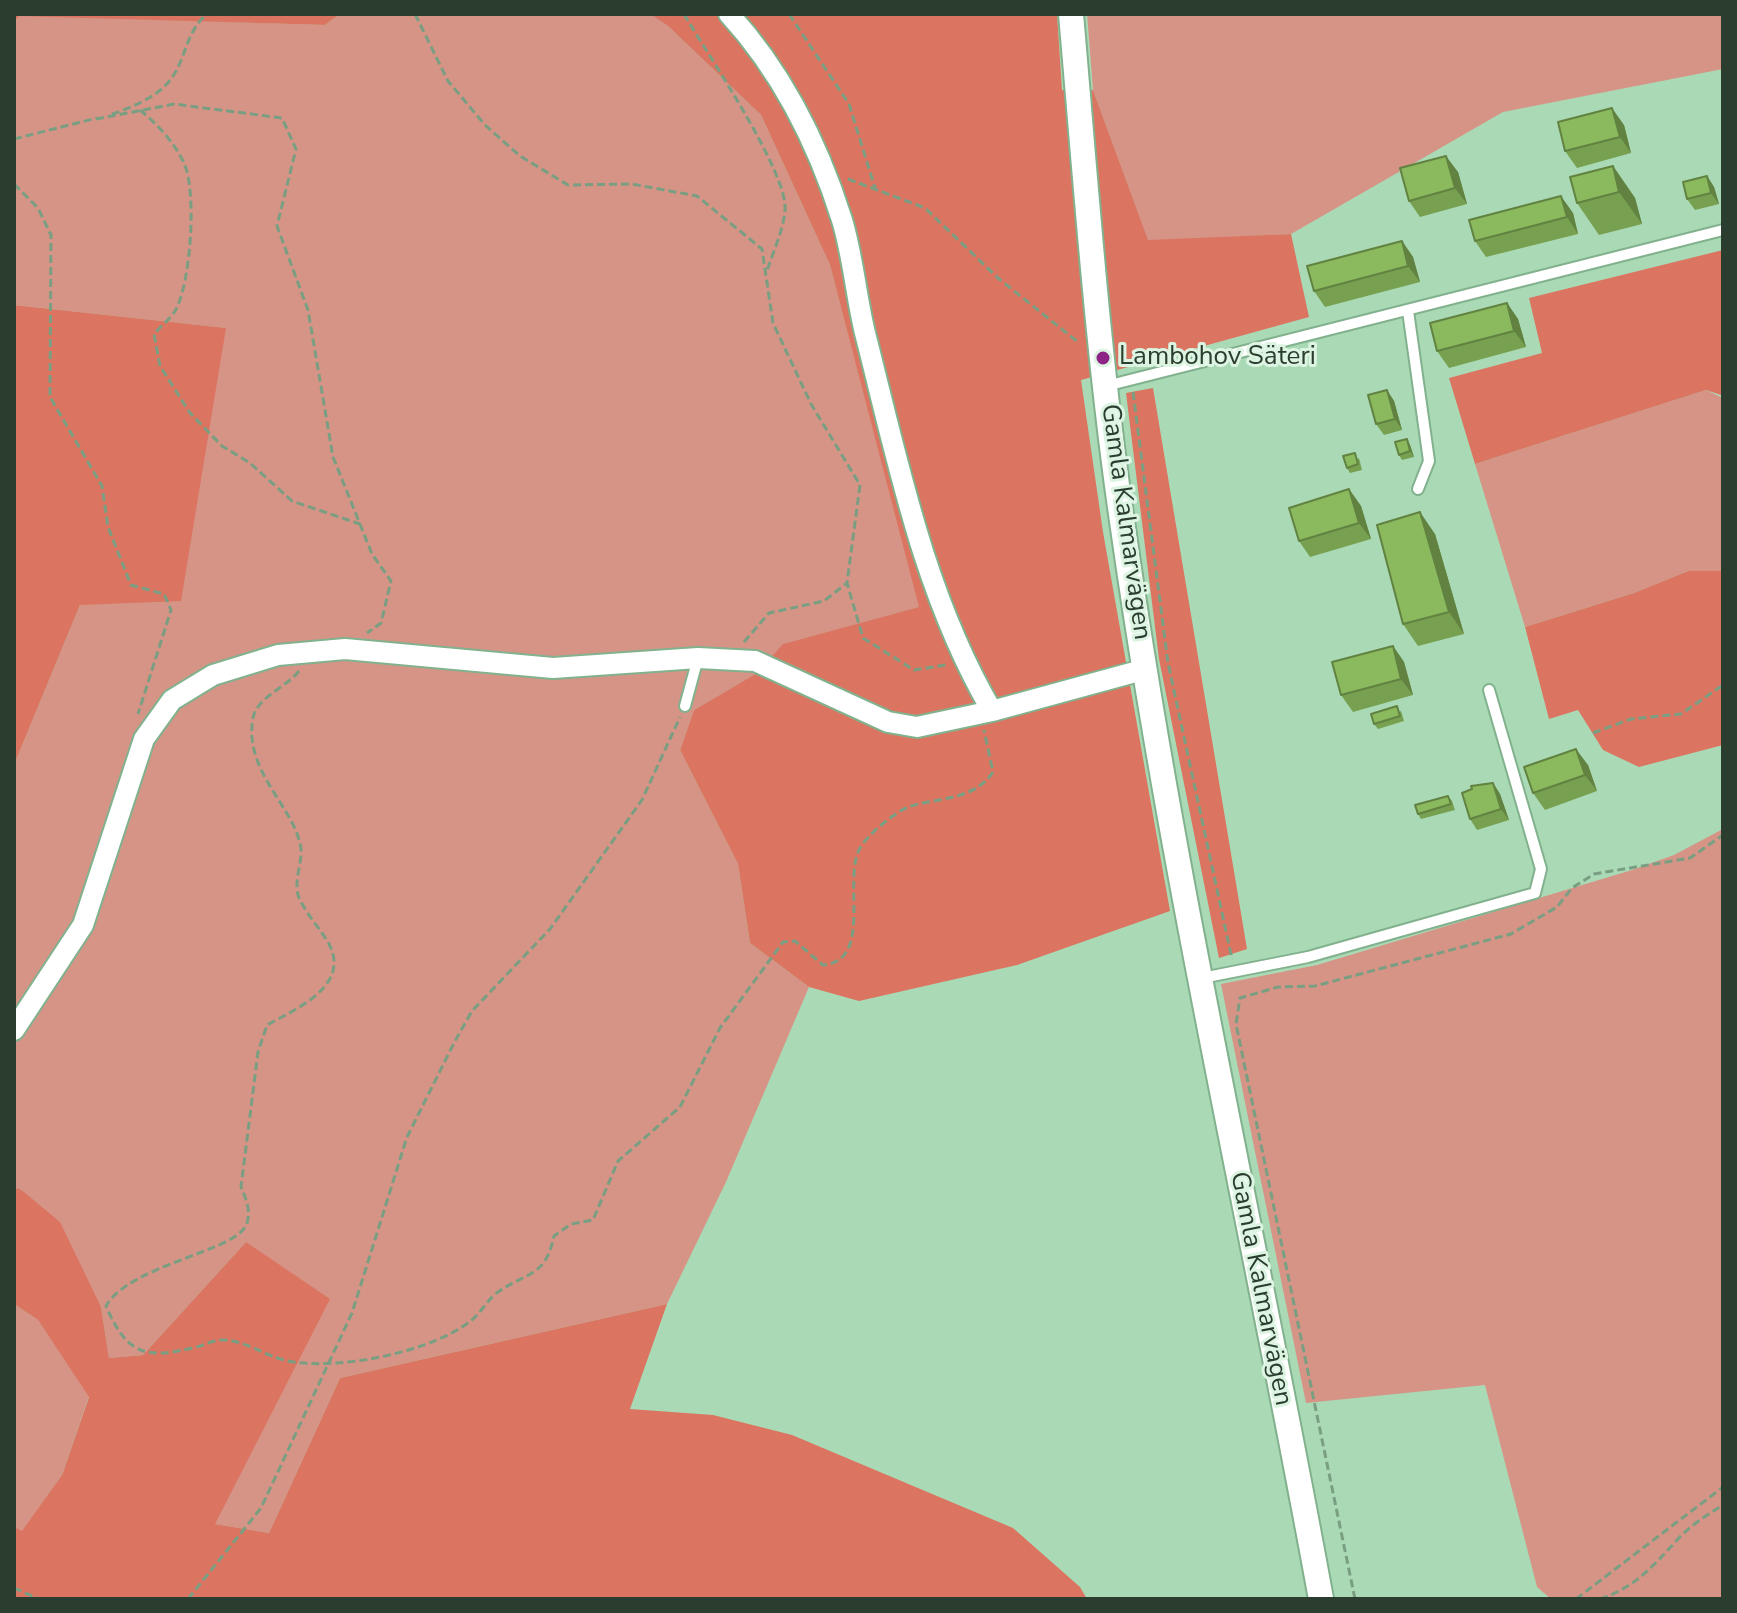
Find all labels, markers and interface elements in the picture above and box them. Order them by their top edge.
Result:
place label: Lambohov Säteri [1119,342,1316,374]
marker: Lambohov Säteri [1094,349,1112,367]
street label: Gamla Kalmarvägen [1093,402,1157,642]
street label: Gamla Kalmarvägen [1222,1169,1298,1409]

